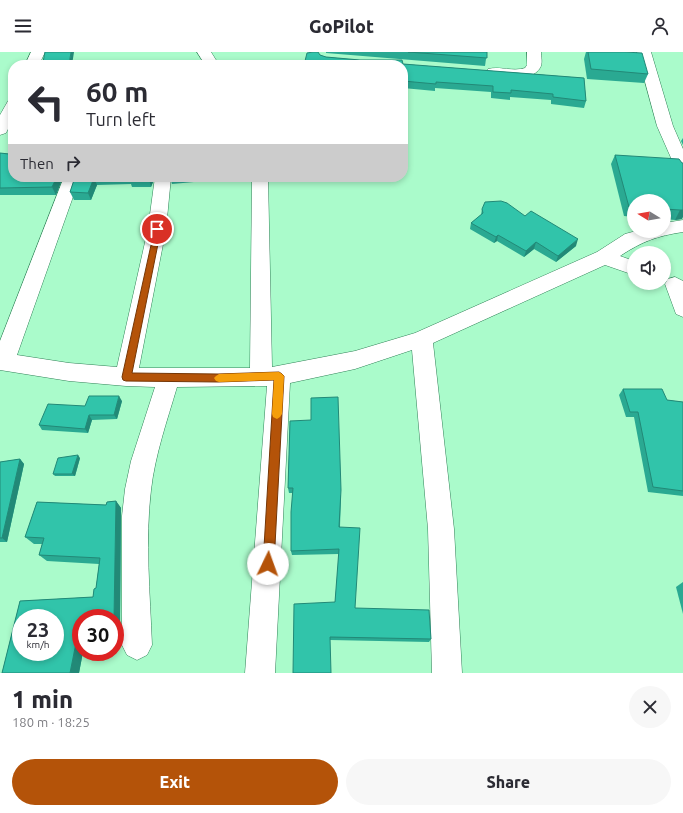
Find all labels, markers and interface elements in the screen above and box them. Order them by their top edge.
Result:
icon: menu [12,15,34,37]
icon: person [649,15,671,37]
text: GoPilot [309,16,374,36]
icon: left [20,76,72,128]
text: 60 m [86,76,148,107]
text: Turn left [86,109,156,129]
icon: right [62,152,84,174]
text: Then [20,155,54,172]
north arrow [627,194,671,238]
map controls [627,194,671,290]
pin [140,212,174,246]
icon: arrive [146,218,168,240]
button: sound [627,246,671,290]
position arrow [247,543,289,585]
speed limit sign: 30 [72,609,124,661]
text: 23 [27,618,49,641]
text: km/h [26,639,50,650]
text: 1 min [12,686,73,713]
button: close [629,686,671,728]
text: 180 m · 18:25 [12,715,90,729]
button: Exit [12,759,338,805]
button: Share [346,759,671,805]

